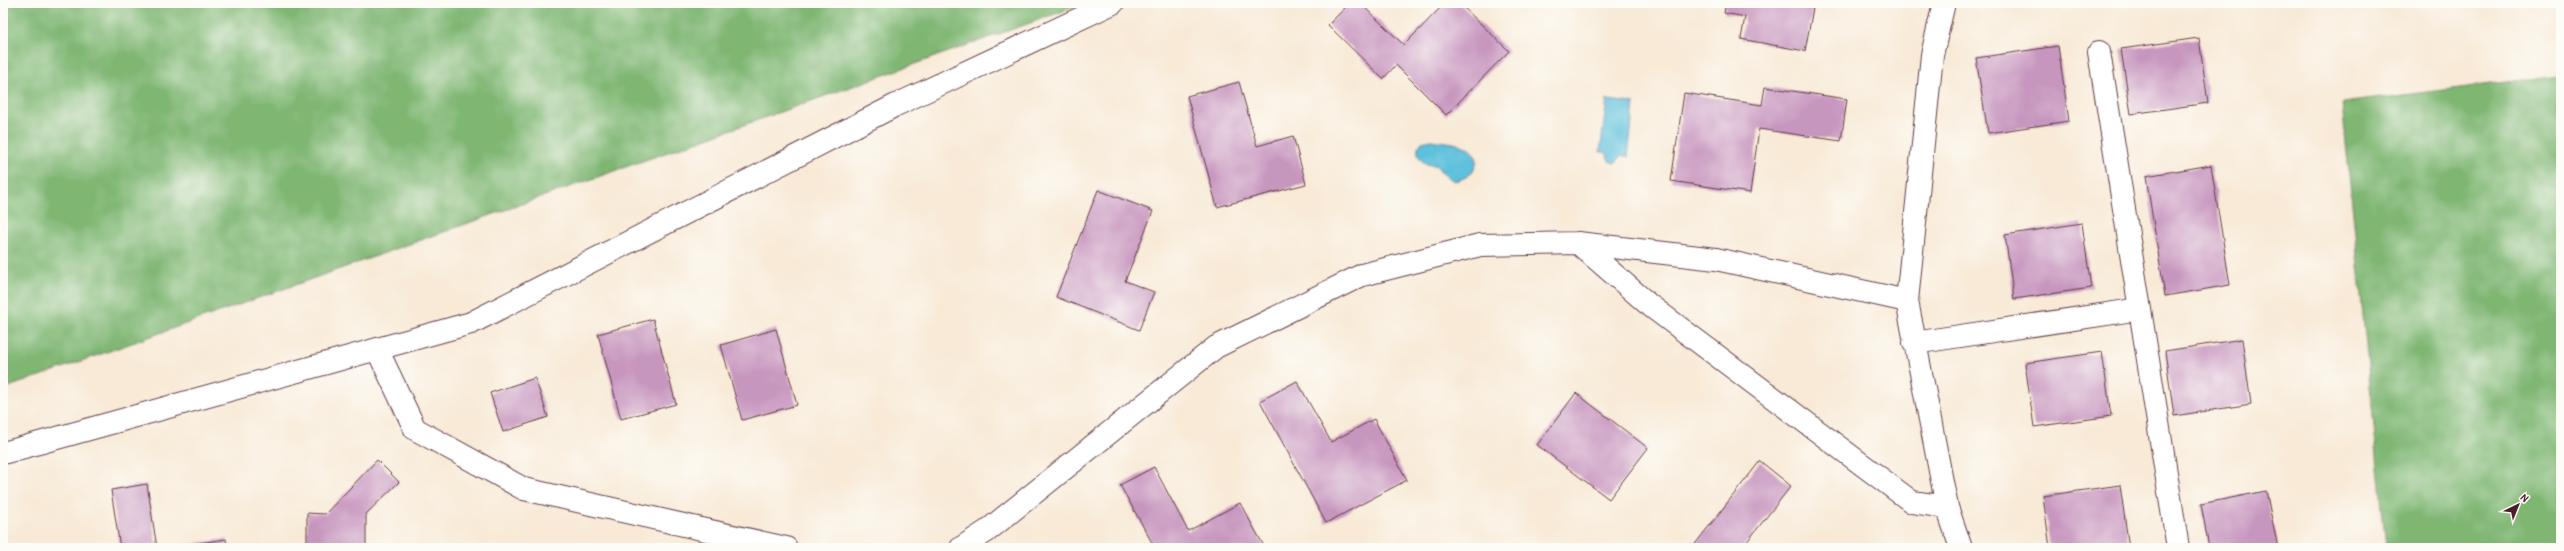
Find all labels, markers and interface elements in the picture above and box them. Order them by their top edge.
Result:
north arrow [2498,485,2538,525]
text: N [2518,491,2532,505]

